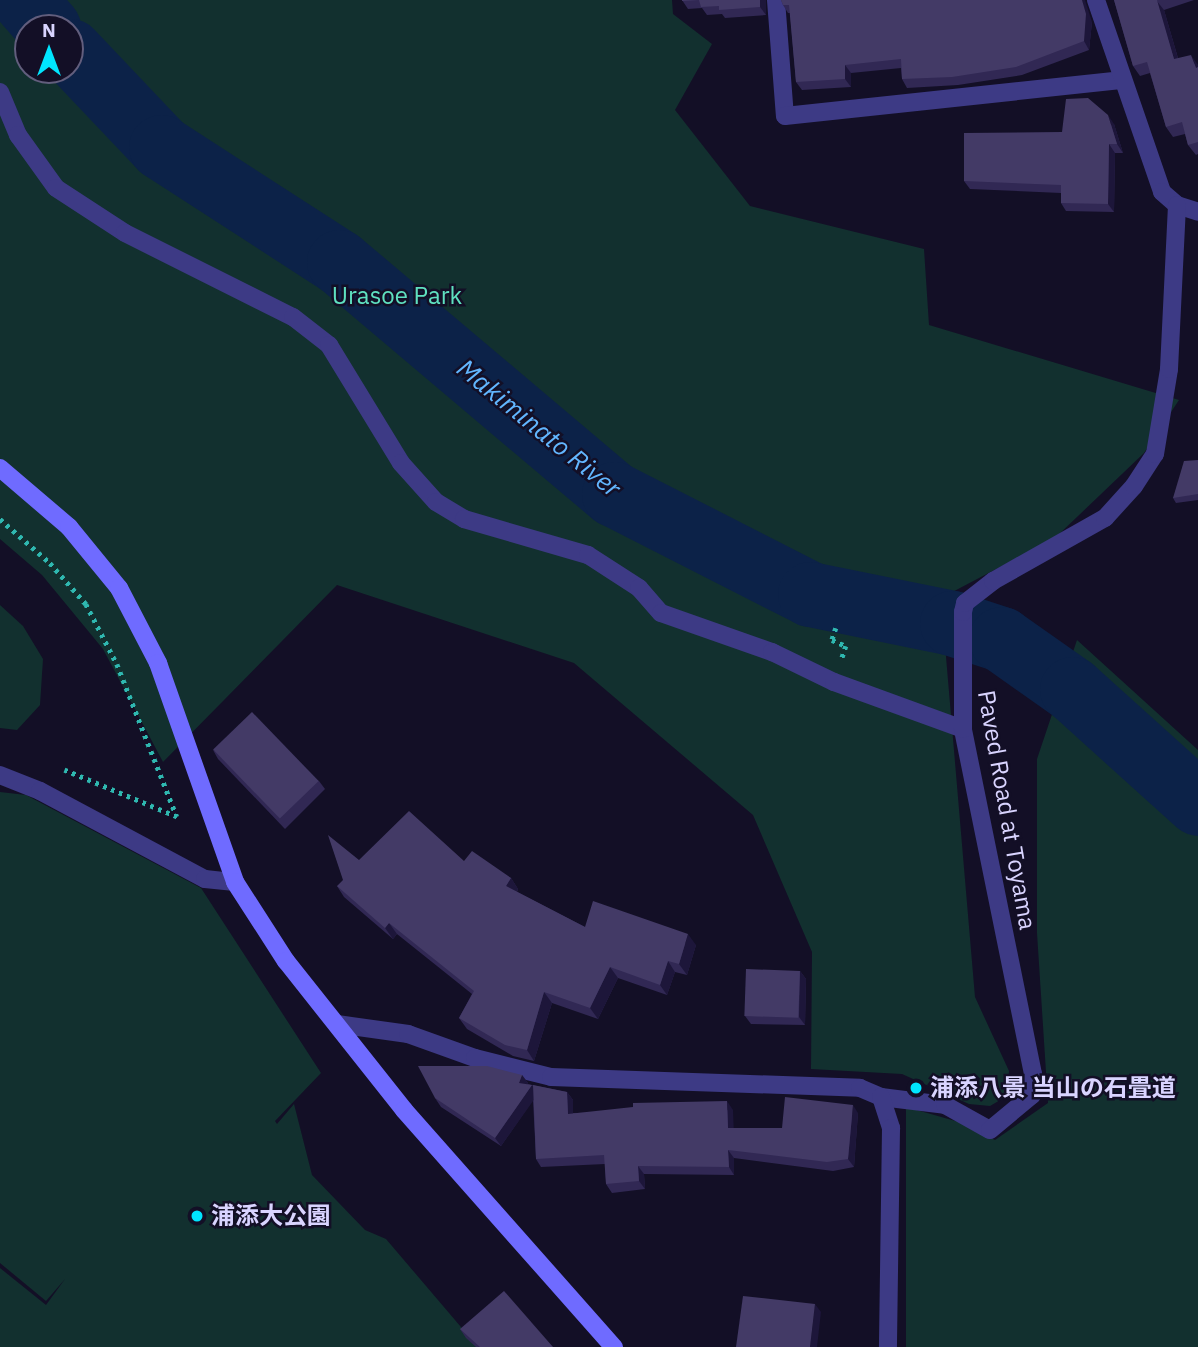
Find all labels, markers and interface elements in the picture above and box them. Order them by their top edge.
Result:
north arrow [14,14,84,84]
text: N [42,18,56,42]
park label: Urasoe Park [332,282,462,310]
water label: Makiminato River [451,352,627,504]
street label: Paved Road at Toyama [972,688,1042,932]
place label: 浦添八景 当山の石畳道 [930,1074,1176,1102]
marker: 浦添八景 当山の石畳道 [908,1080,924,1096]
place label: 浦添大公園 [211,1202,331,1230]
marker: 浦添大公園 [189,1208,205,1224]

